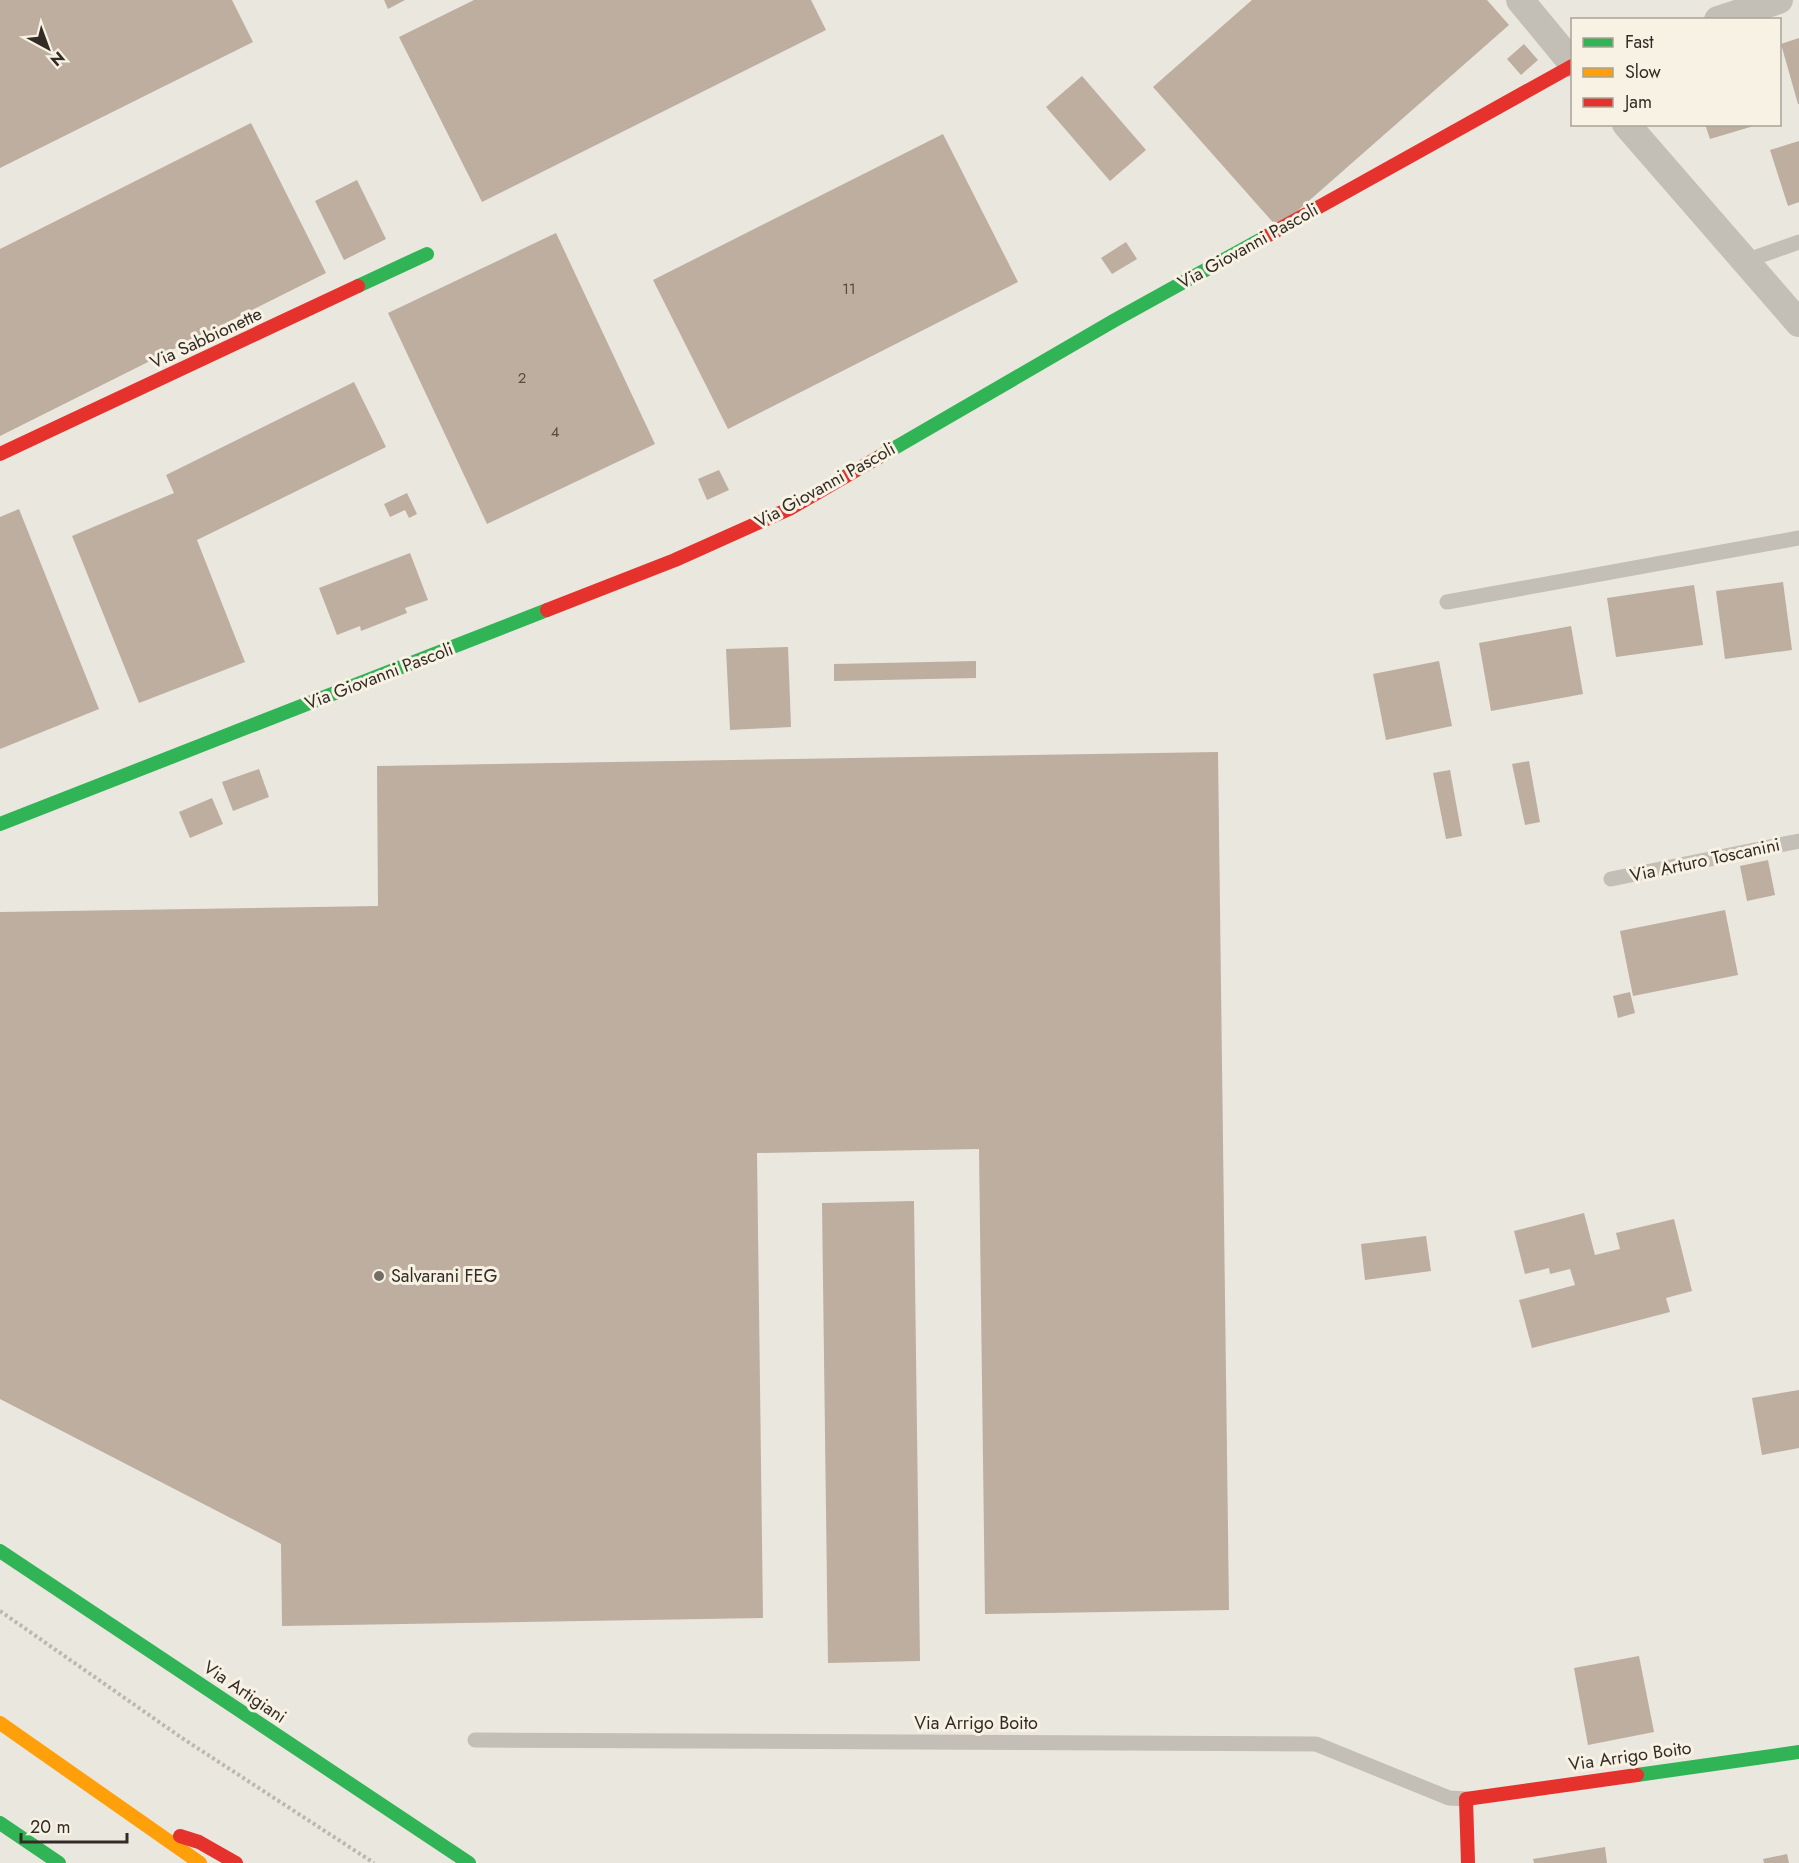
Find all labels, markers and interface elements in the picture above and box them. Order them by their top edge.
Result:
north arrow [18,18,78,78]
legend [1571,18,1781,126]
text: Fast [1625,29,1654,55]
text: N [45,46,70,72]
text: Slow [1625,59,1662,85]
text: Jam [1623,89,1652,115]
street label: Via Giovanni Pascoli [1173,197,1323,295]
house number: 11 [842,278,856,300]
street label: Via Sabbionette [146,301,266,375]
house number: 2 [518,367,526,389]
house number: 4 [551,421,560,443]
street label: Via Giovanni Pascoli [750,436,900,534]
street label: Via Giovanni Pascoli [301,636,457,716]
street label: Via Arturo Toscanini [1628,831,1782,889]
place label: Salvarani FEG [391,1263,498,1289]
marker: Salvarani FEG [372,1269,386,1283]
street label: Via Artigiani [198,1655,292,1729]
street label: Via Arrigo Boito [914,1710,1038,1736]
street label: Via Arrigo Boito [1567,1734,1693,1777]
scale bar [21,1806,128,1844]
text: 20 m [30,1814,70,1840]

